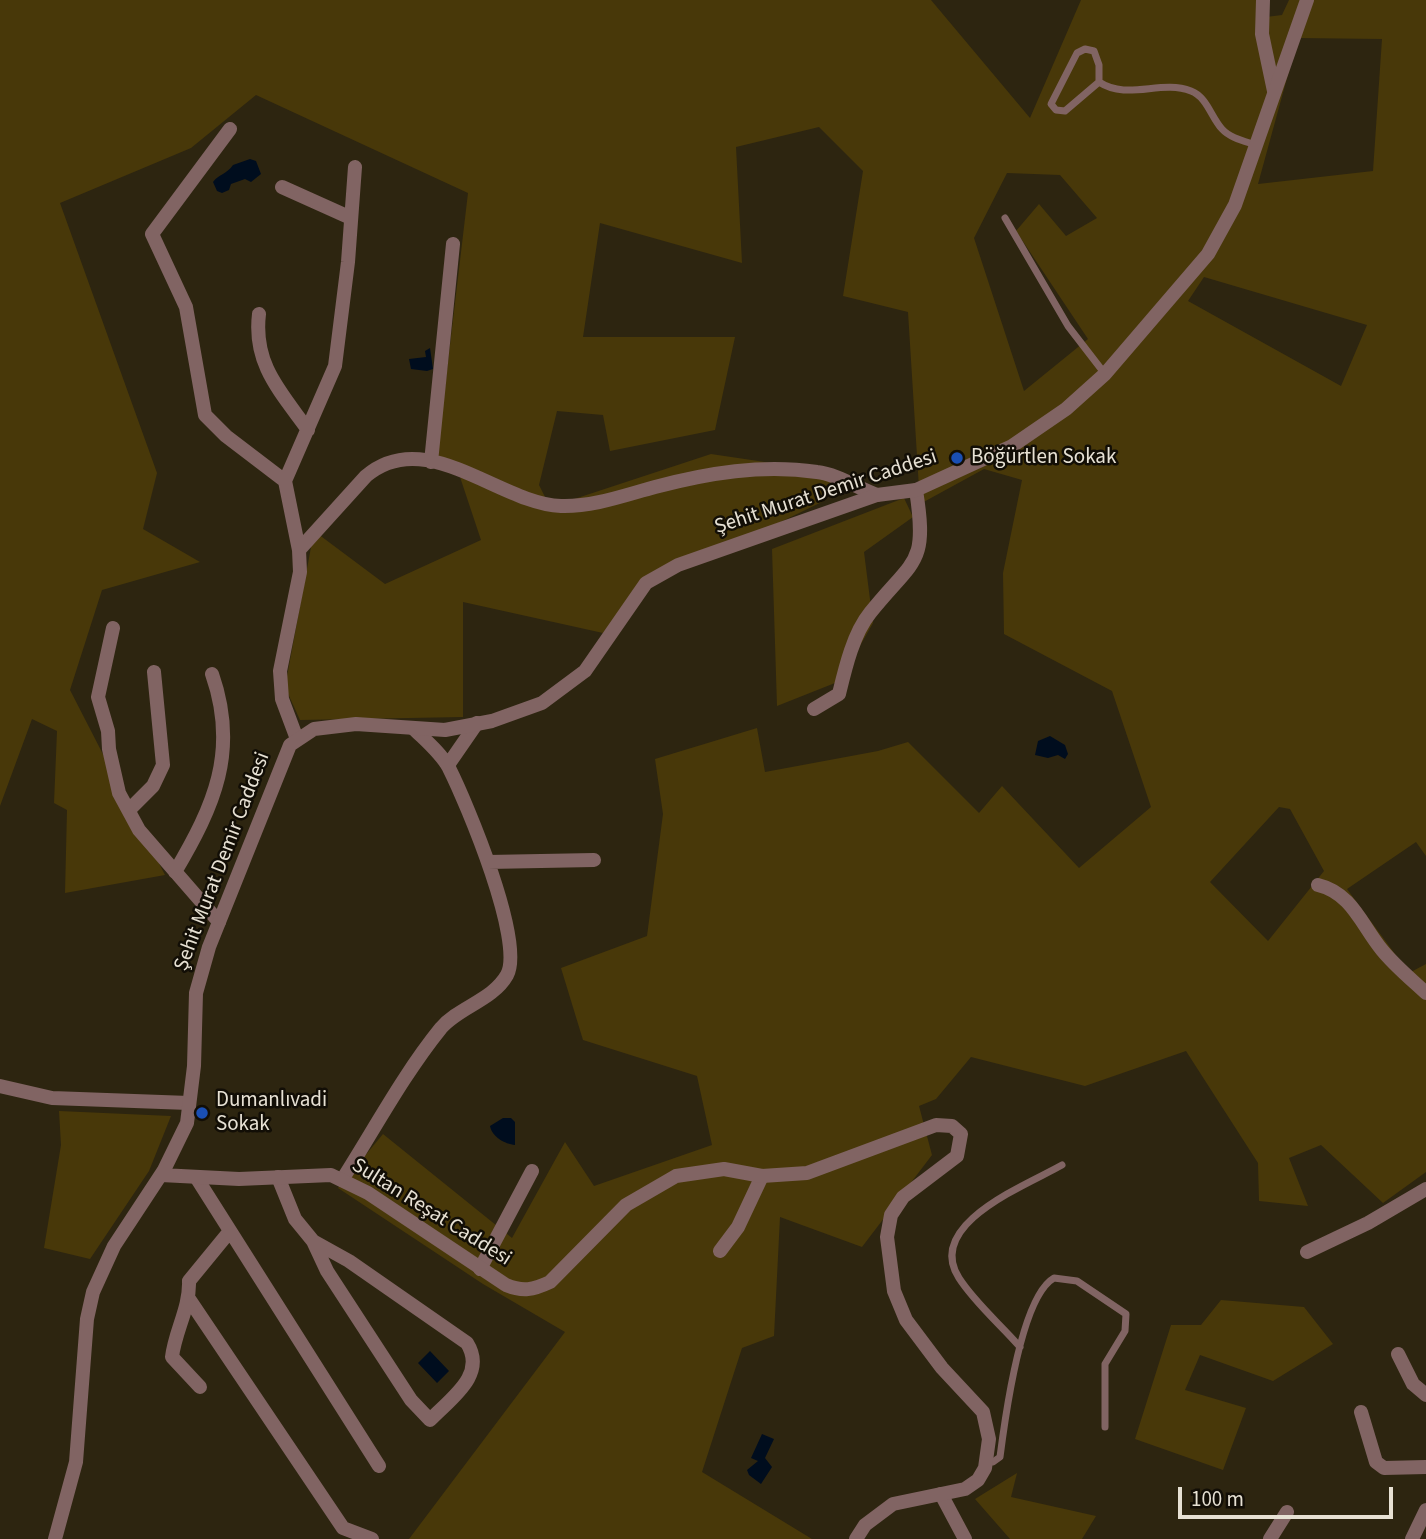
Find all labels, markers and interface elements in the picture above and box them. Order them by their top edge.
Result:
street label: Şehit Murat Demir Caddesi [712,445,940,541]
place label: Böğürtlen Sokak [971,445,1116,471]
marker: Böğürtlen Sokak [949,450,965,466]
street label: Şehit Murat Demir Caddesi [170,749,276,975]
place label: Dumanlıvadi Sokak [216,1088,327,1138]
marker: Dumanlıvadi Sokak [194,1105,210,1121]
street label: Sultan Reşat Caddesi [346,1154,516,1272]
scale bar [1181,1472,1396,1516]
text: 100 m [1191,1484,1244,1514]

